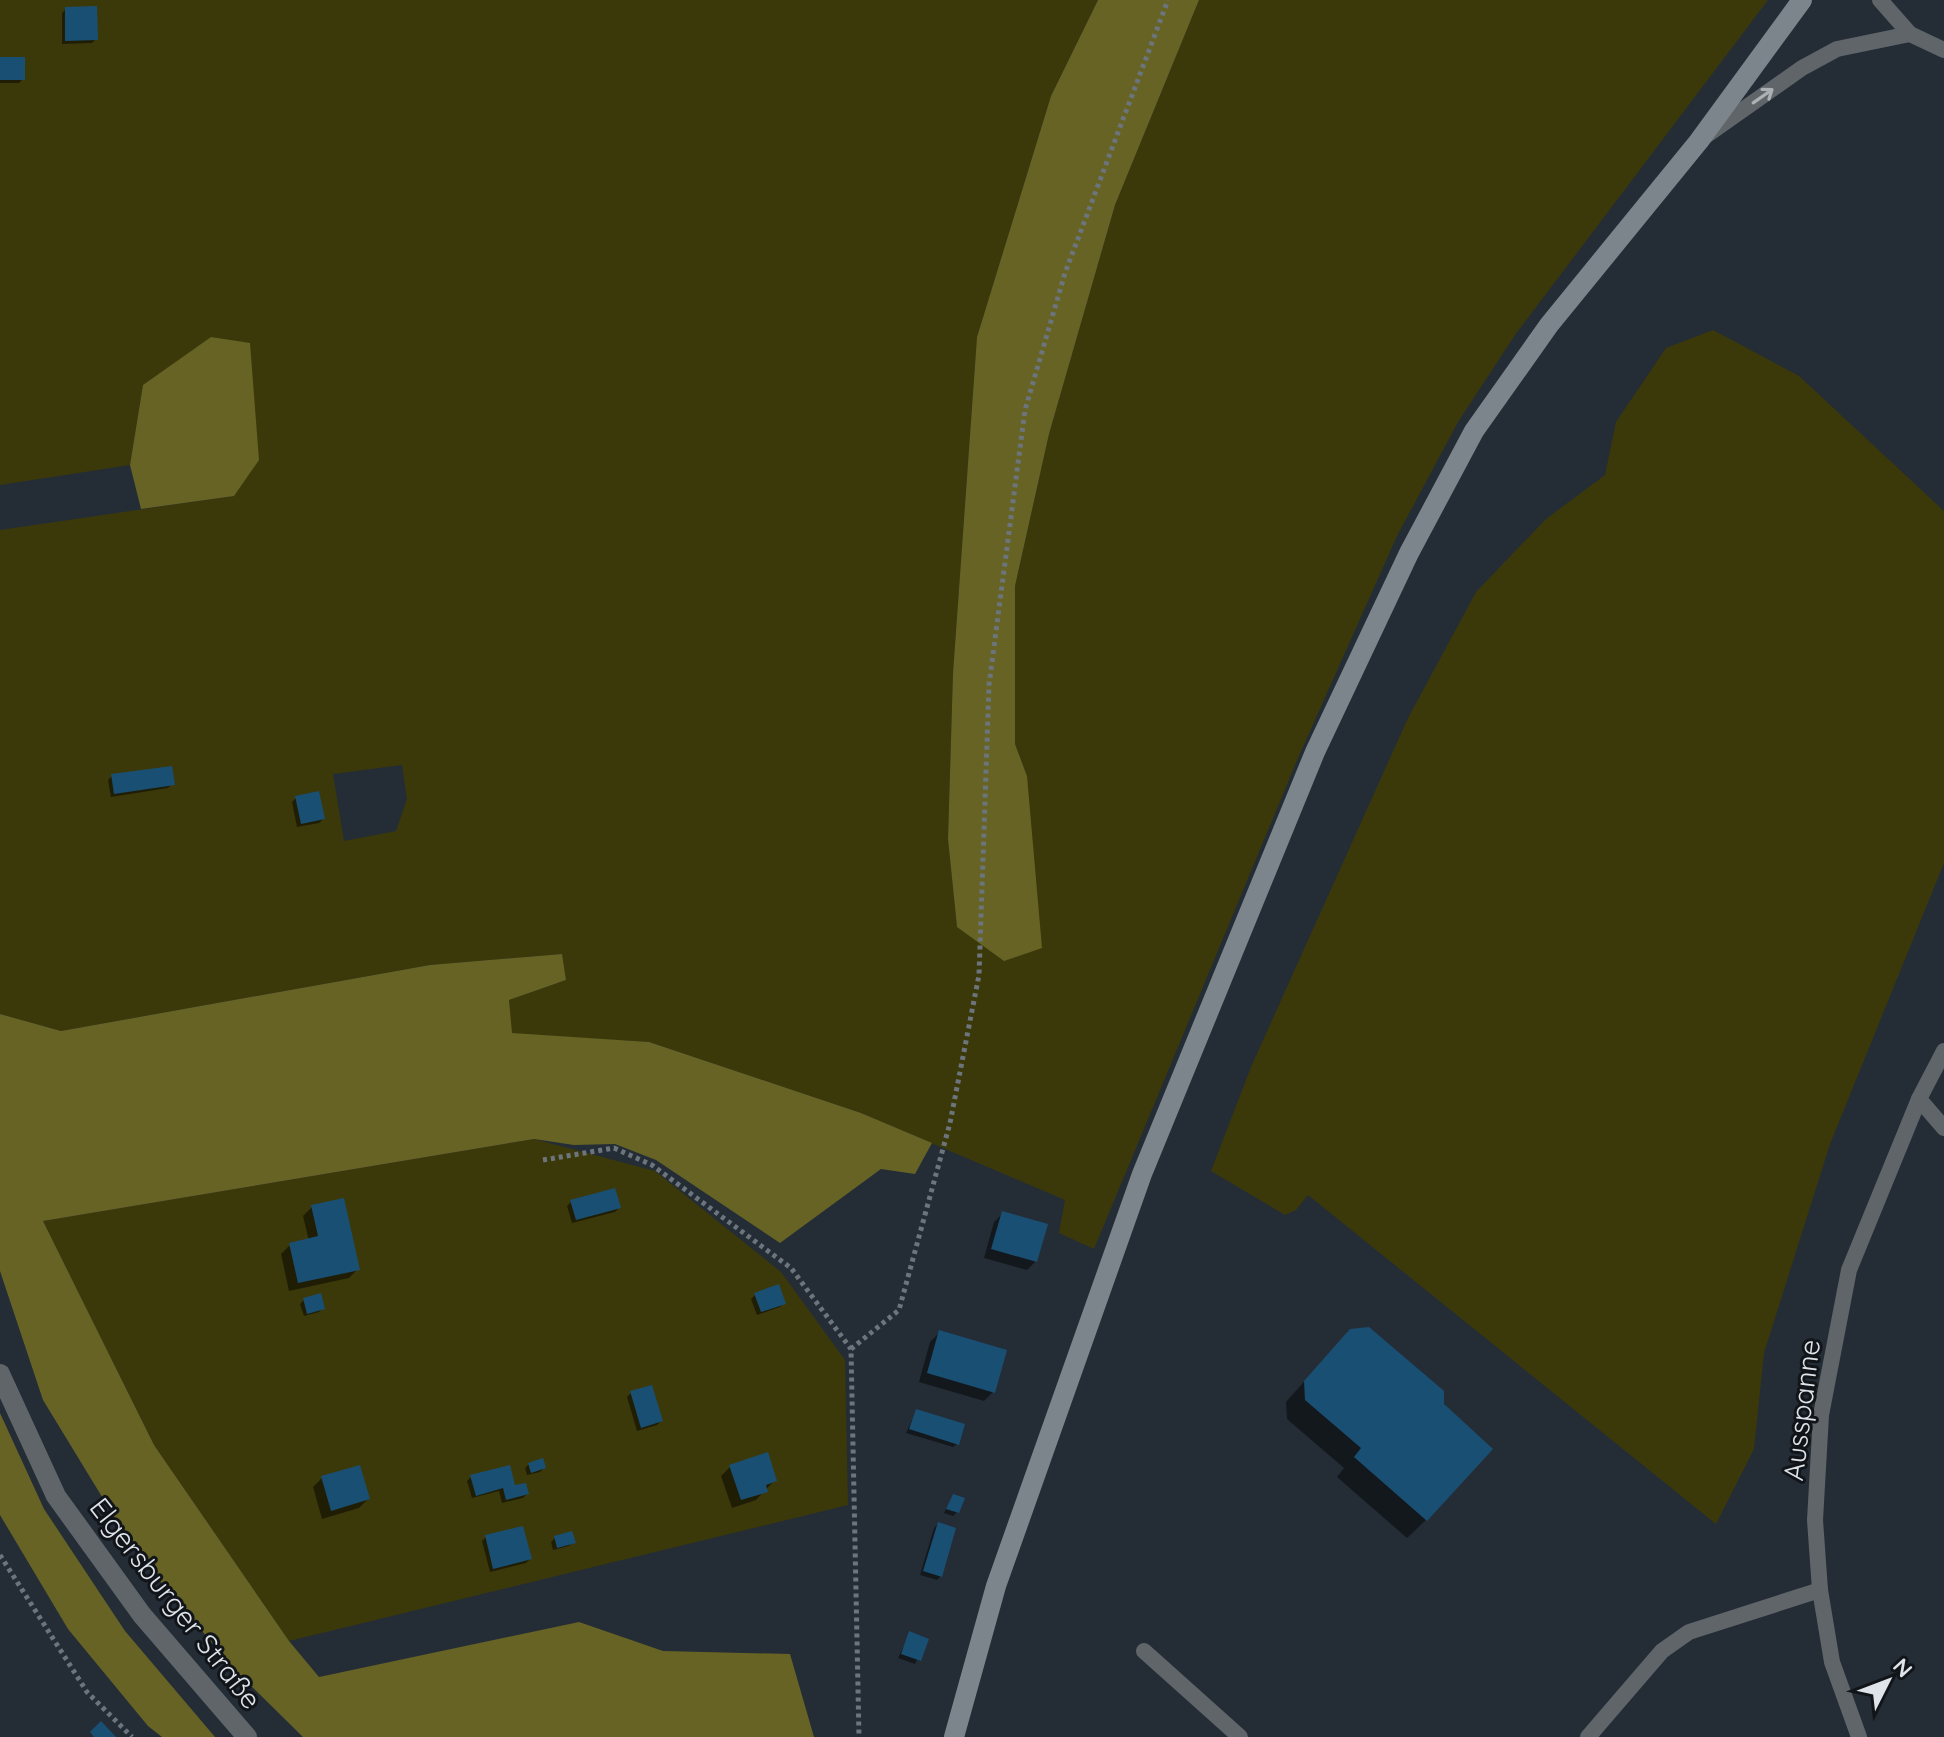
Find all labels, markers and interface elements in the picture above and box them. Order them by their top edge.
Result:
one-way arrow [1751,88,1773,104]
street label: Ausspanne [1775,1337,1827,1483]
street label: Elgersburger Straße [83,1490,269,1716]
north arrow [1848,1641,1928,1721]
text: N [1887,1652,1919,1683]

